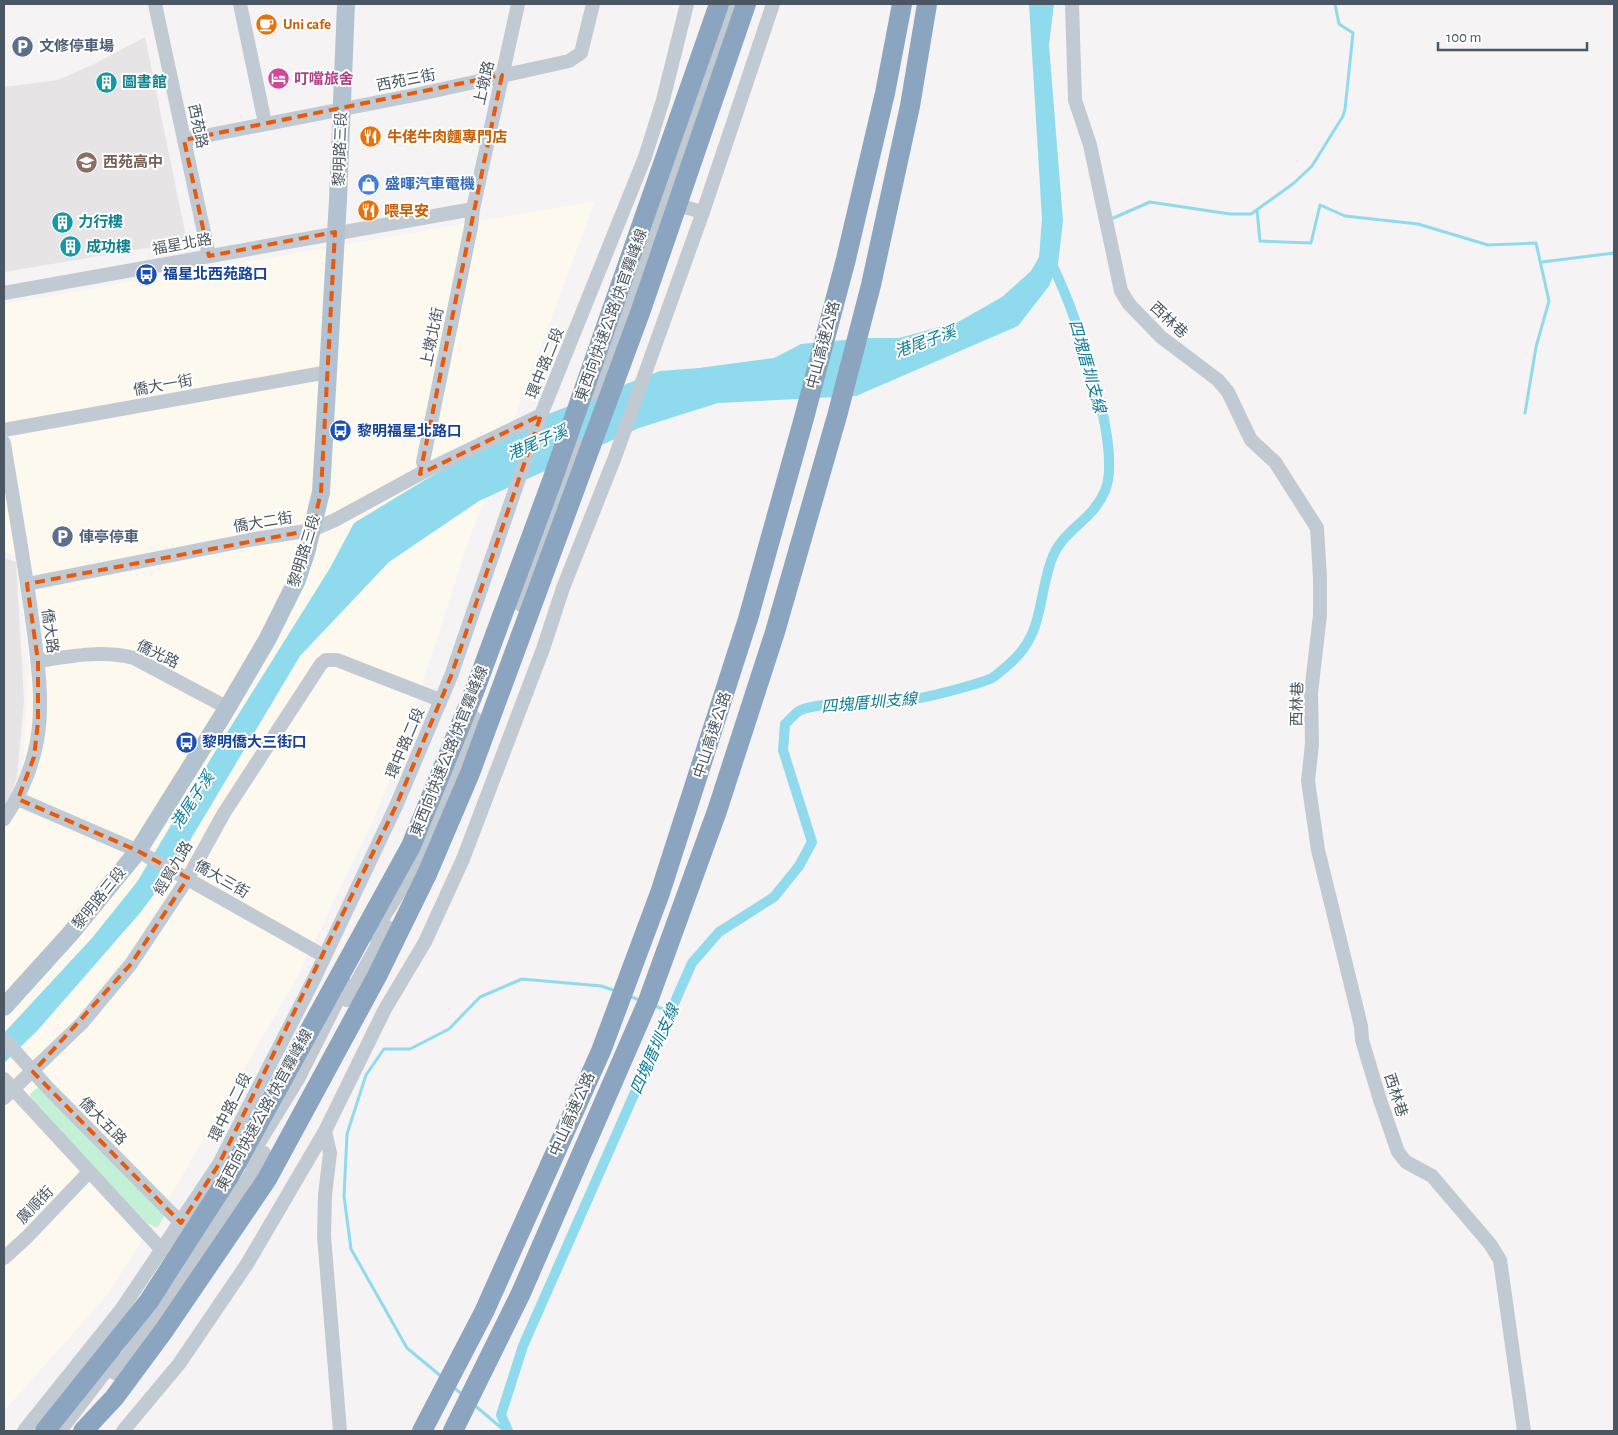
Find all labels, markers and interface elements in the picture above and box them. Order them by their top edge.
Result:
cafe icon: Uni cafe [255,12,279,36]
place label: Uni cafe [283,17,331,32]
scale bar [1438,20,1587,52]
text: 100 m [1446,30,1481,45]
parking icon: 文修停車場 [11,34,35,58]
place label: 文修停車場 [39,38,114,54]
street label: 上墩路 [470,59,497,107]
street label: 西苑三街 [375,66,437,94]
hotel icon: 叮噹旅舍 [266,67,290,91]
building icon: 圖書館 [94,70,118,94]
place label: 叮噹旅舍 [294,71,354,87]
place label: 圖書館 [122,74,167,90]
street label: 西苑路 [185,102,211,150]
street label: 黎明路三段 [331,111,349,187]
restaurant icon: 牛佬牛肉麵專門店 [359,125,383,149]
place label: 牛佬牛肉麵專門店 [387,129,507,145]
school or university icon: 西苑高中 [75,150,99,174]
place label: 西苑高中 [103,154,163,170]
shop icon: 盛暉汽車電機 [357,172,381,196]
place label: 盛暉汽車電機 [385,175,475,192]
restaurant icon: 喂早安 [356,199,380,223]
place label: 喂早安 [384,203,429,219]
building icon: 力行樓 [50,210,74,234]
place label: 力行樓 [78,214,123,230]
street label: 東西向快速公路 快官霧峰線 [571,226,650,403]
street label: 福星北路 [151,230,213,257]
building icon: 成功樓 [58,235,82,259]
place label: 成功樓 [86,238,131,255]
bus stop icon: 福星北西苑路口 [135,262,159,286]
place label: 福星北西苑路口 [163,266,268,282]
street label: 中山高速公路 [803,299,842,391]
street label: 西林巷 [1147,299,1191,341]
street label: 上墩北街 [417,306,446,368]
water label: 四塊厝圳支線 [1066,318,1109,417]
water label: 港尾子溪 [892,322,960,360]
street label: 環中路二段 [524,325,566,401]
street label: 僑大一街 [132,372,194,398]
bus stop icon: 黎明福星北路口 [329,419,353,443]
water label: 港尾子溪 [504,421,572,463]
place label: 黎明福星北路口 [357,423,462,439]
street label: 僑大二街 [232,509,294,535]
street label: 黎明路三段 [285,513,323,589]
parking icon: 俥亭停車 [51,525,75,549]
place label: 俥亭停車 [79,529,139,545]
street label: 僑大路 [39,608,61,654]
street label: 僑光路 [134,637,182,671]
street label: 東西向快速公路 快官霧峰線 [406,663,491,839]
street label: 西林巷 [1289,681,1305,727]
street label: 中山高速公路 [690,689,734,780]
water label: 四塊厝圳支線 [820,690,920,715]
street label: 環中路二段 [383,705,427,781]
bus stop icon: 黎明僑大三街口 [174,730,198,754]
place label: 黎明僑大三街口 [202,734,307,750]
water label: 港尾子溪 [168,767,218,832]
street label: 經貿九路 [151,838,195,898]
street label: 僑大三街 [192,857,252,901]
street label: 黎明路三段 [69,864,129,932]
water label: 四塊厝圳支線 [627,1000,683,1097]
street label: 東西向快速公路 快官霧峰線 [212,1026,315,1194]
street label: 中山高速公路 [545,1069,598,1158]
street label: 環中路二段 [206,1070,254,1144]
street label: 西林巷 [1381,1071,1411,1119]
street label: 僑大五路 [76,1094,130,1148]
street label: 廣順街 [14,1183,56,1227]

